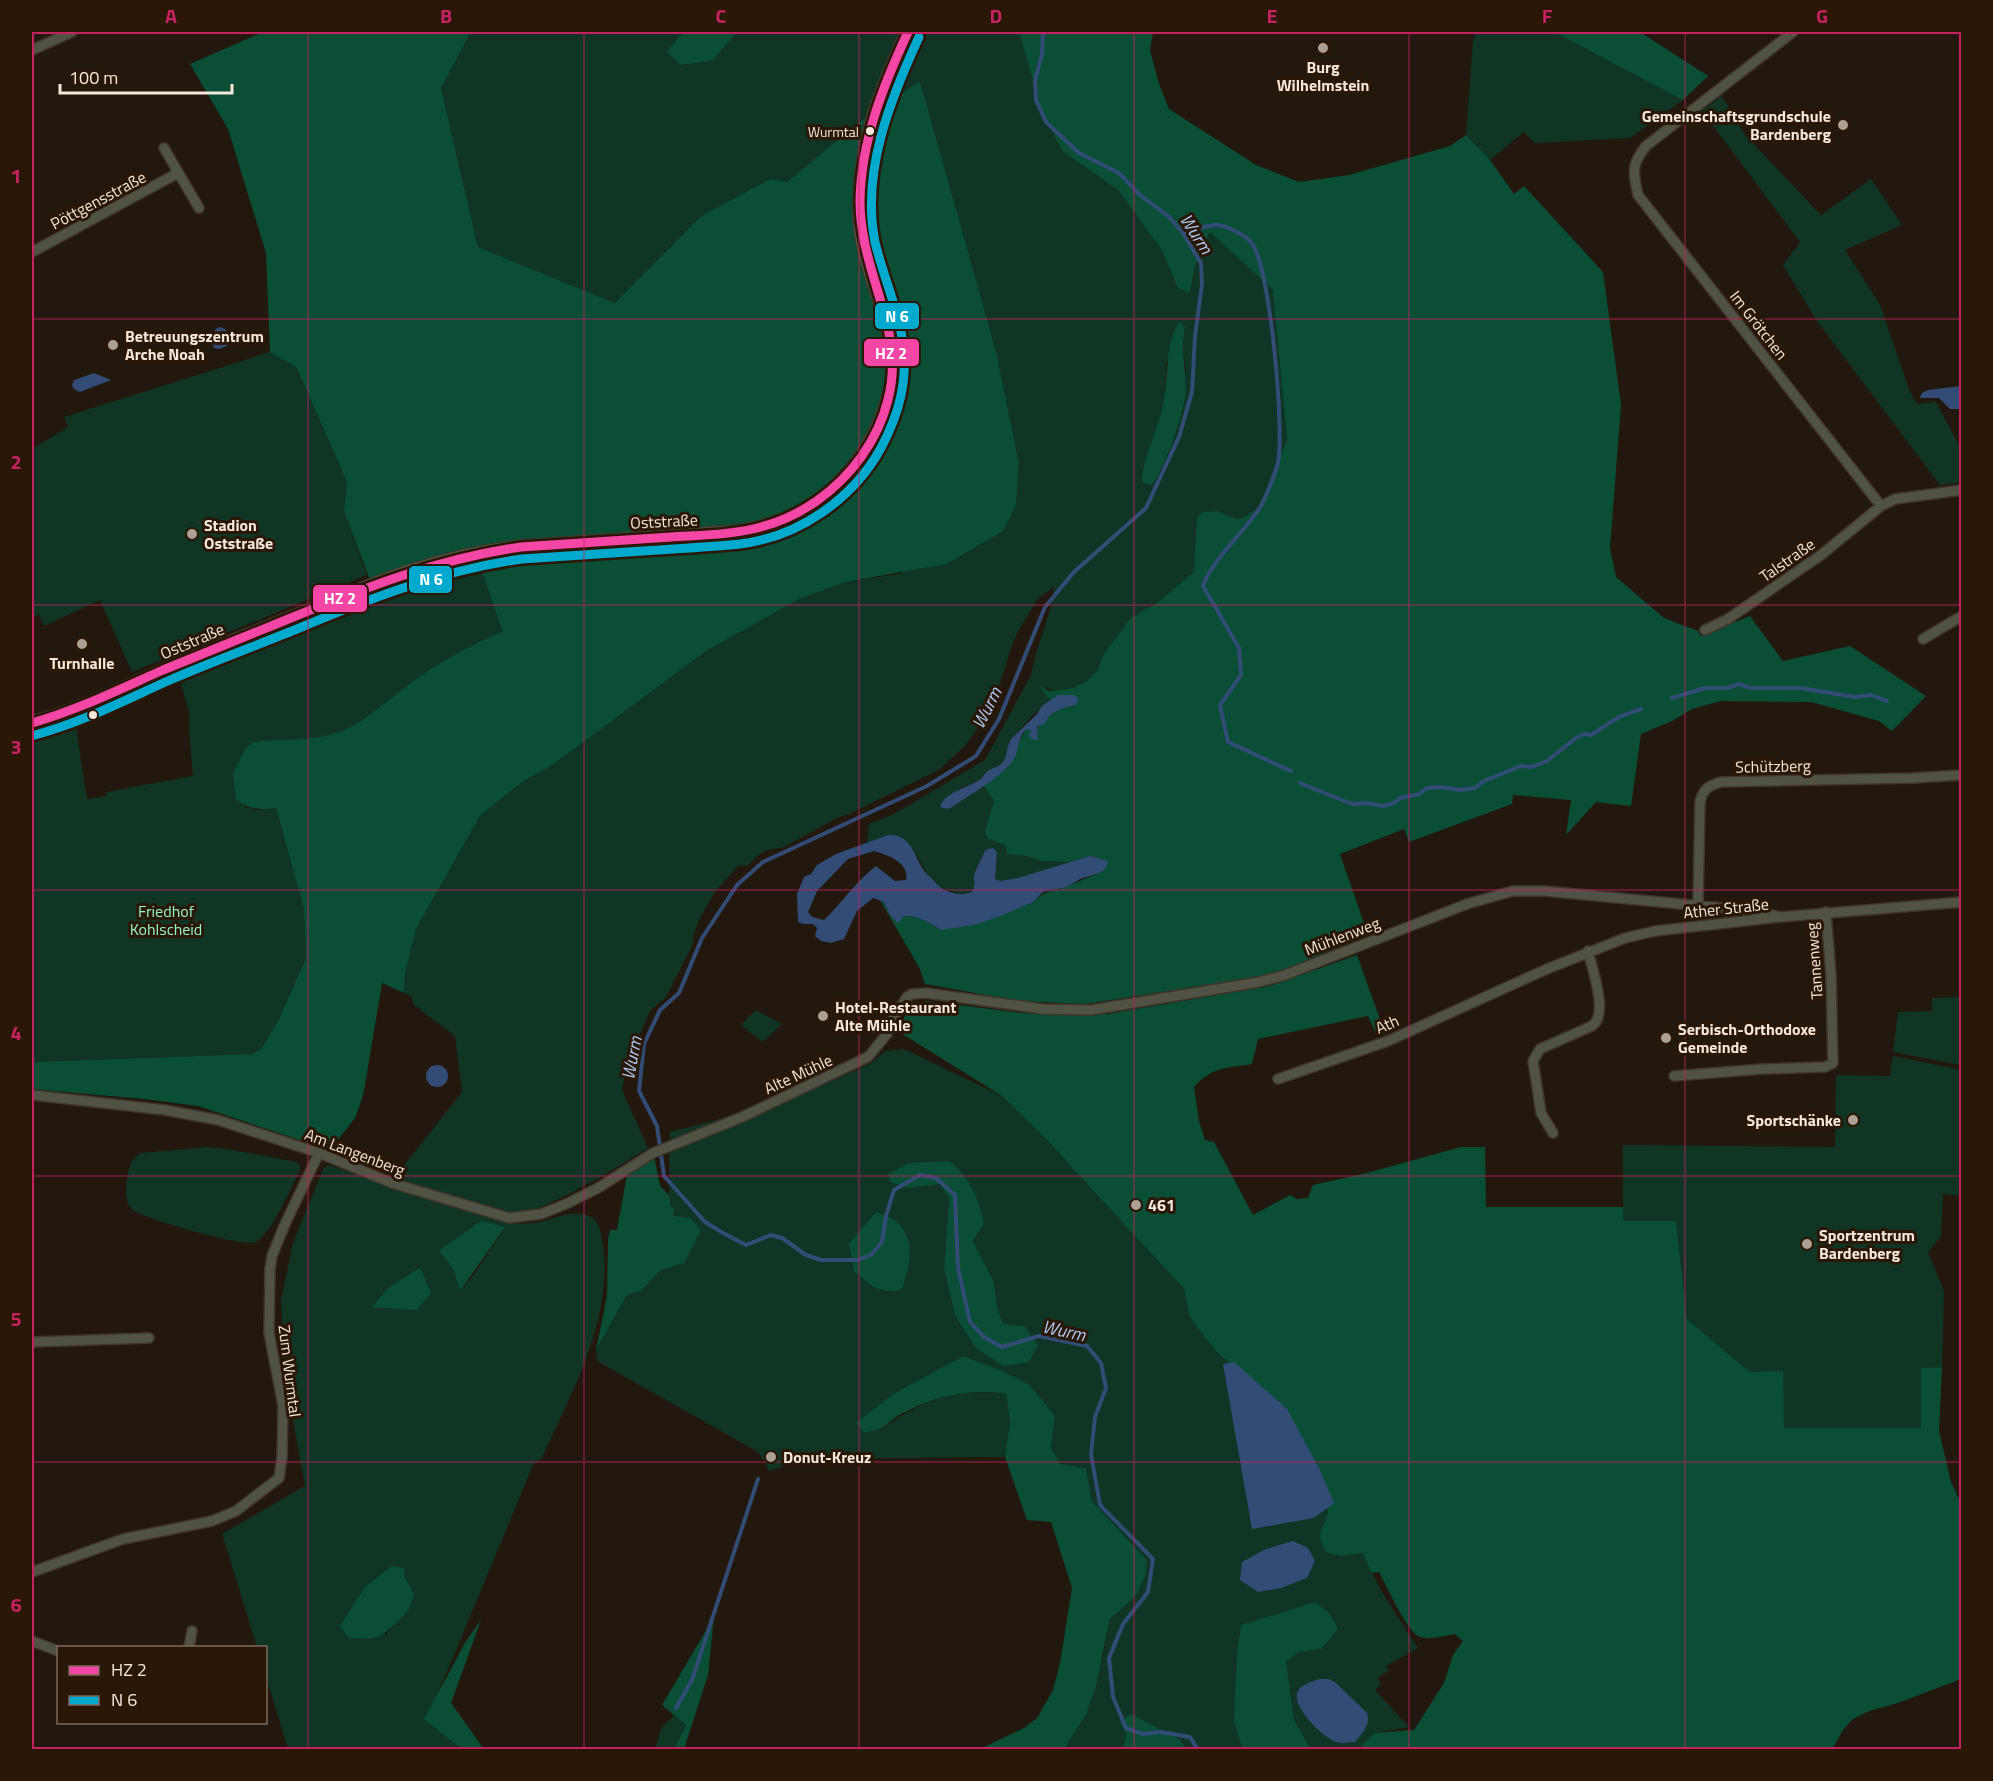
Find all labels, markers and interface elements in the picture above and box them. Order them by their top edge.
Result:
text: A [165,0,177,31]
text: B [440,0,452,31]
text: C [716,0,727,31]
text: D [990,0,1002,31]
text: E [1266,0,1278,31]
text: F [1542,0,1553,31]
text: G [1816,0,1828,31]
marker: Burg Wilhelmstein [1316,41,1330,55]
place label: Burg Wilhelmstein [1277,55,1369,97]
scale bar [60,57,232,95]
text: 100 m [69,64,118,91]
place label: Gemeinschaftsgrundschule Bardenberg [1642,104,1831,146]
marker: Gemeinschaftsgrundschule Bardenberg [1836,118,1850,132]
place label: Wurmtal [808,121,859,142]
marker: Wurmtal [864,125,876,137]
text: 1 [10,160,22,191]
street label: Pöttgensstraße [46,165,150,235]
water label: Wurm [1173,208,1220,260]
street label: Im Grötchen [1724,285,1794,365]
line badge: N 6 [874,302,920,330]
text: N 6 [885,304,909,328]
place label: Betreuungszentrum Arche Noah [125,324,264,366]
marker: Betreuungszentrum Arche Noah [106,338,120,352]
line badge: HZ 2 [863,338,920,367]
text: HZ 2 [875,341,907,365]
text: 2 [10,446,22,477]
street label: Oststraße [630,507,698,535]
place label: Stadion Oststraße [204,513,273,555]
marker: Stadion Oststraße [185,527,199,541]
street label: Talstraße [1754,532,1820,588]
line badge: N 6 [408,565,453,594]
text: N 6 [419,567,443,591]
line badge: HZ 2 [312,584,368,613]
text: HZ 2 [324,586,356,610]
street label: Oststraße [156,617,228,665]
marker: Turnhalle [75,637,89,651]
place label: Turnhalle [49,651,115,675]
water label: Wurm [965,681,1009,733]
unlabelled marker [87,709,99,721]
text: 3 [10,731,22,762]
street label: Schützberg [1735,753,1811,779]
street label: Ather Straße [1682,892,1770,924]
park label: Friedhof Kohlscheid [130,899,202,941]
street label: Mühlenweg [1301,911,1383,961]
street label: Tannenweg [1799,922,1829,1000]
place label: Hotel-Restaurant Alte Mühle [835,995,956,1037]
street label: Ath [1371,1008,1403,1040]
marker: Hotel-Restaurant Alte Mühle [816,1009,830,1023]
text: 4 [10,1017,22,1048]
place label: Serbisch-Orthodoxe Gemeinde [1678,1017,1816,1059]
marker: Serbisch-Orthodoxe Gemeinde [1659,1031,1673,1045]
water label: Wurm [614,1033,649,1082]
street label: Alte Mühle [760,1048,836,1100]
place label: Sportschänke [1746,1108,1841,1132]
marker: Sportschänke [1846,1113,1860,1127]
street label: Am Langenberg [301,1122,409,1182]
place label: 461 [1148,1193,1175,1217]
marker: 461 [1129,1198,1143,1212]
place label: Sportzentrum Bardenberg [1819,1223,1915,1265]
marker: Sportzentrum Bardenberg [1800,1237,1814,1251]
text: 5 [10,1303,22,1334]
water label: Wurm [1040,1313,1089,1348]
street label: Zum Wurmtal [272,1324,308,1418]
place label: Donut-Kreuz [783,1445,871,1469]
marker: Donut-Kreuz [764,1450,778,1464]
text: 6 [10,1589,22,1620]
legend [57,1646,267,1724]
text: HZ 2 [111,1656,147,1683]
text: N 6 [111,1686,137,1713]

